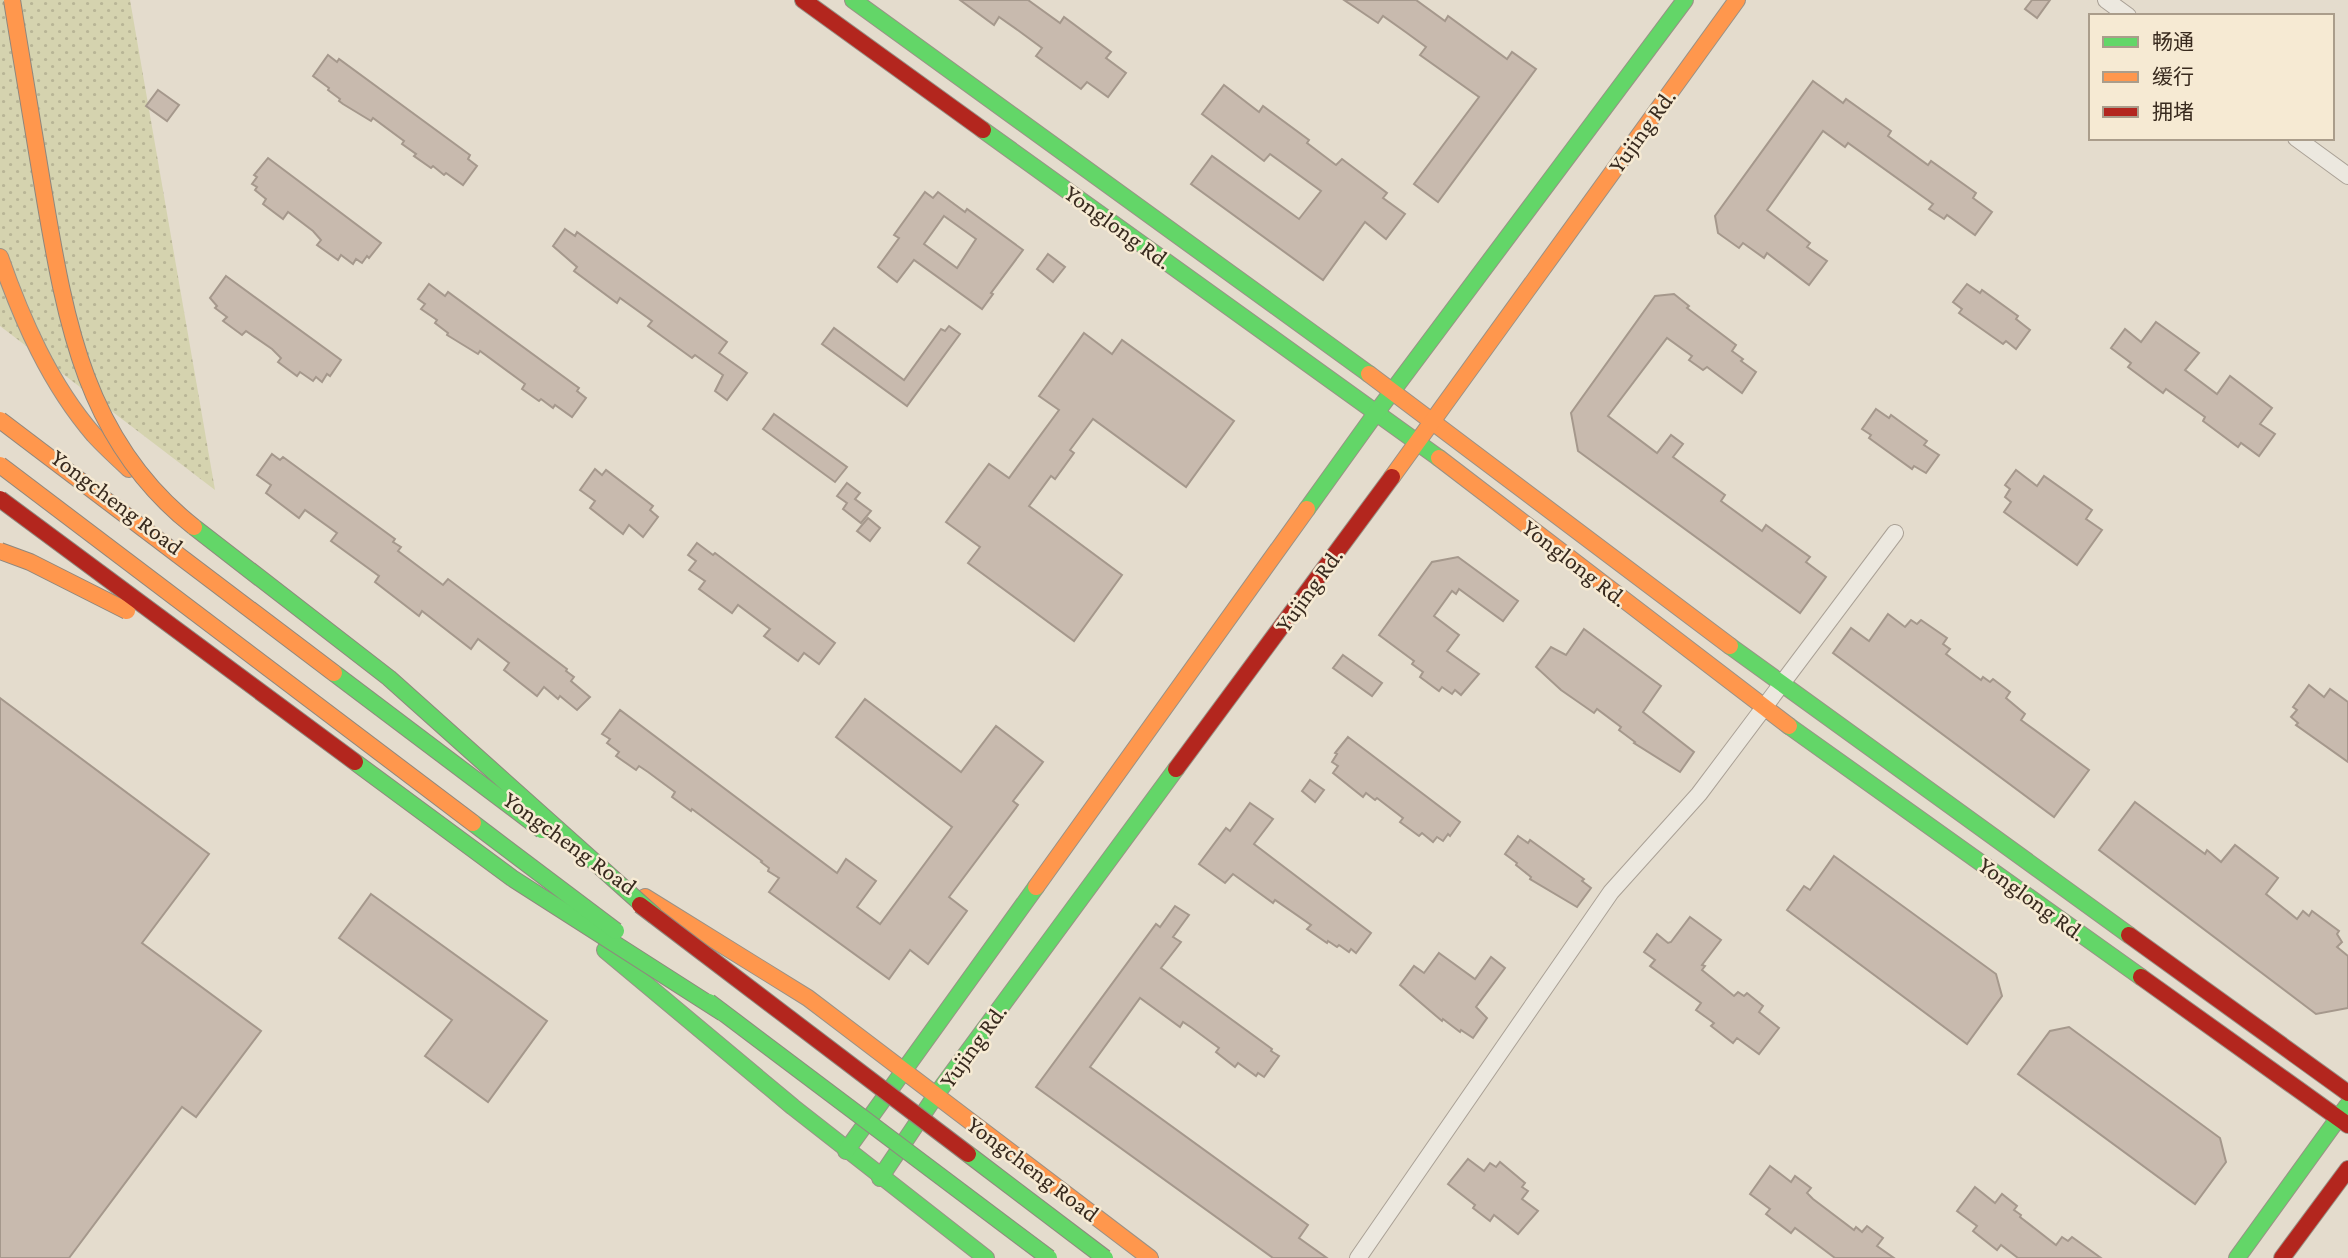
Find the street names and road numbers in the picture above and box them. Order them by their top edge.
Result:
street label: Yujing Rd. [1602,84,1681,178]
street label: Yonglong Rd. [1059,179,1177,274]
street label: Yongcheng Road [46,443,189,560]
street label: Yonglong Rd. [1517,513,1633,612]
street label: Yujing Rd. [1269,543,1348,637]
street label: Yongcheng Road [498,785,643,900]
street label: Yonglong Rd. [1973,851,2091,946]
street label: Yujing Rd. [933,999,1012,1093]
street label: Yongcheng Road [962,1110,1105,1227]

